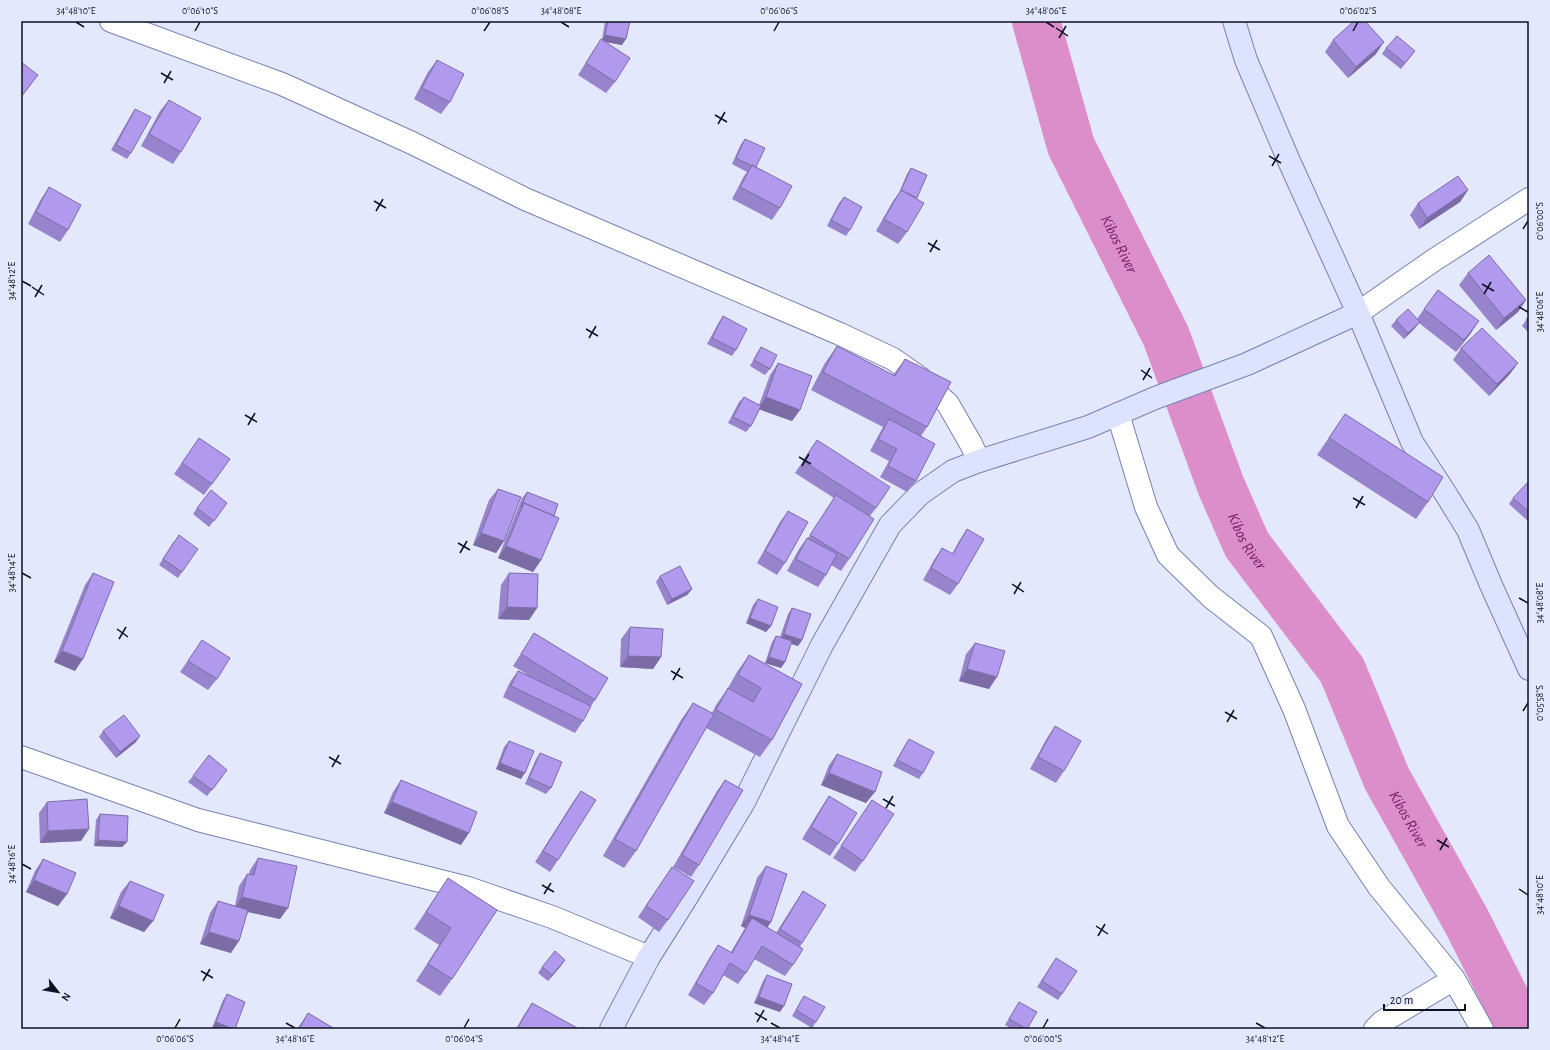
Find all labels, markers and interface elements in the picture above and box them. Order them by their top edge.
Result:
text: 34°48'10"E [56,6,96,16]
text: 0°06'10"S [182,6,218,16]
text: 0°06'08"S [471,6,509,16]
text: 34°48'08"E [541,6,582,16]
text: 0°06'06"S [760,6,798,16]
text: 34°48'06"E [1026,6,1067,16]
text: 0°06'02"S [1339,6,1377,16]
text: 0°06'00"S [1535,202,1545,240]
water label: Kibos River [1098,213,1140,276]
text: 34°48'12"E [7,261,17,300]
text: 34°48'06"E [1535,291,1545,332]
water label: Kibos River [1225,510,1270,573]
text: 34°48'14"E [7,553,17,592]
text: 34°48'08"E [1535,582,1545,623]
text: 0°05'58"S [1535,685,1545,721]
water label: Kibos River [1386,788,1431,851]
text: 34°48'16"E [7,844,17,883]
text: 34°48'10"E [1535,875,1545,915]
north arrow [38,972,78,1012]
scale bar [1384,986,1465,1012]
text: N [59,991,73,1003]
text: 20 m [1390,994,1413,1006]
text: 0°06'06"S [156,1034,194,1044]
text: 34°48'16"E [276,1034,315,1044]
text: 0°06'04"S [445,1034,483,1044]
text: 34°48'14"E [761,1034,800,1044]
text: 0°06'00"S [1024,1034,1062,1044]
text: 34°48'12"E [1246,1034,1285,1044]

